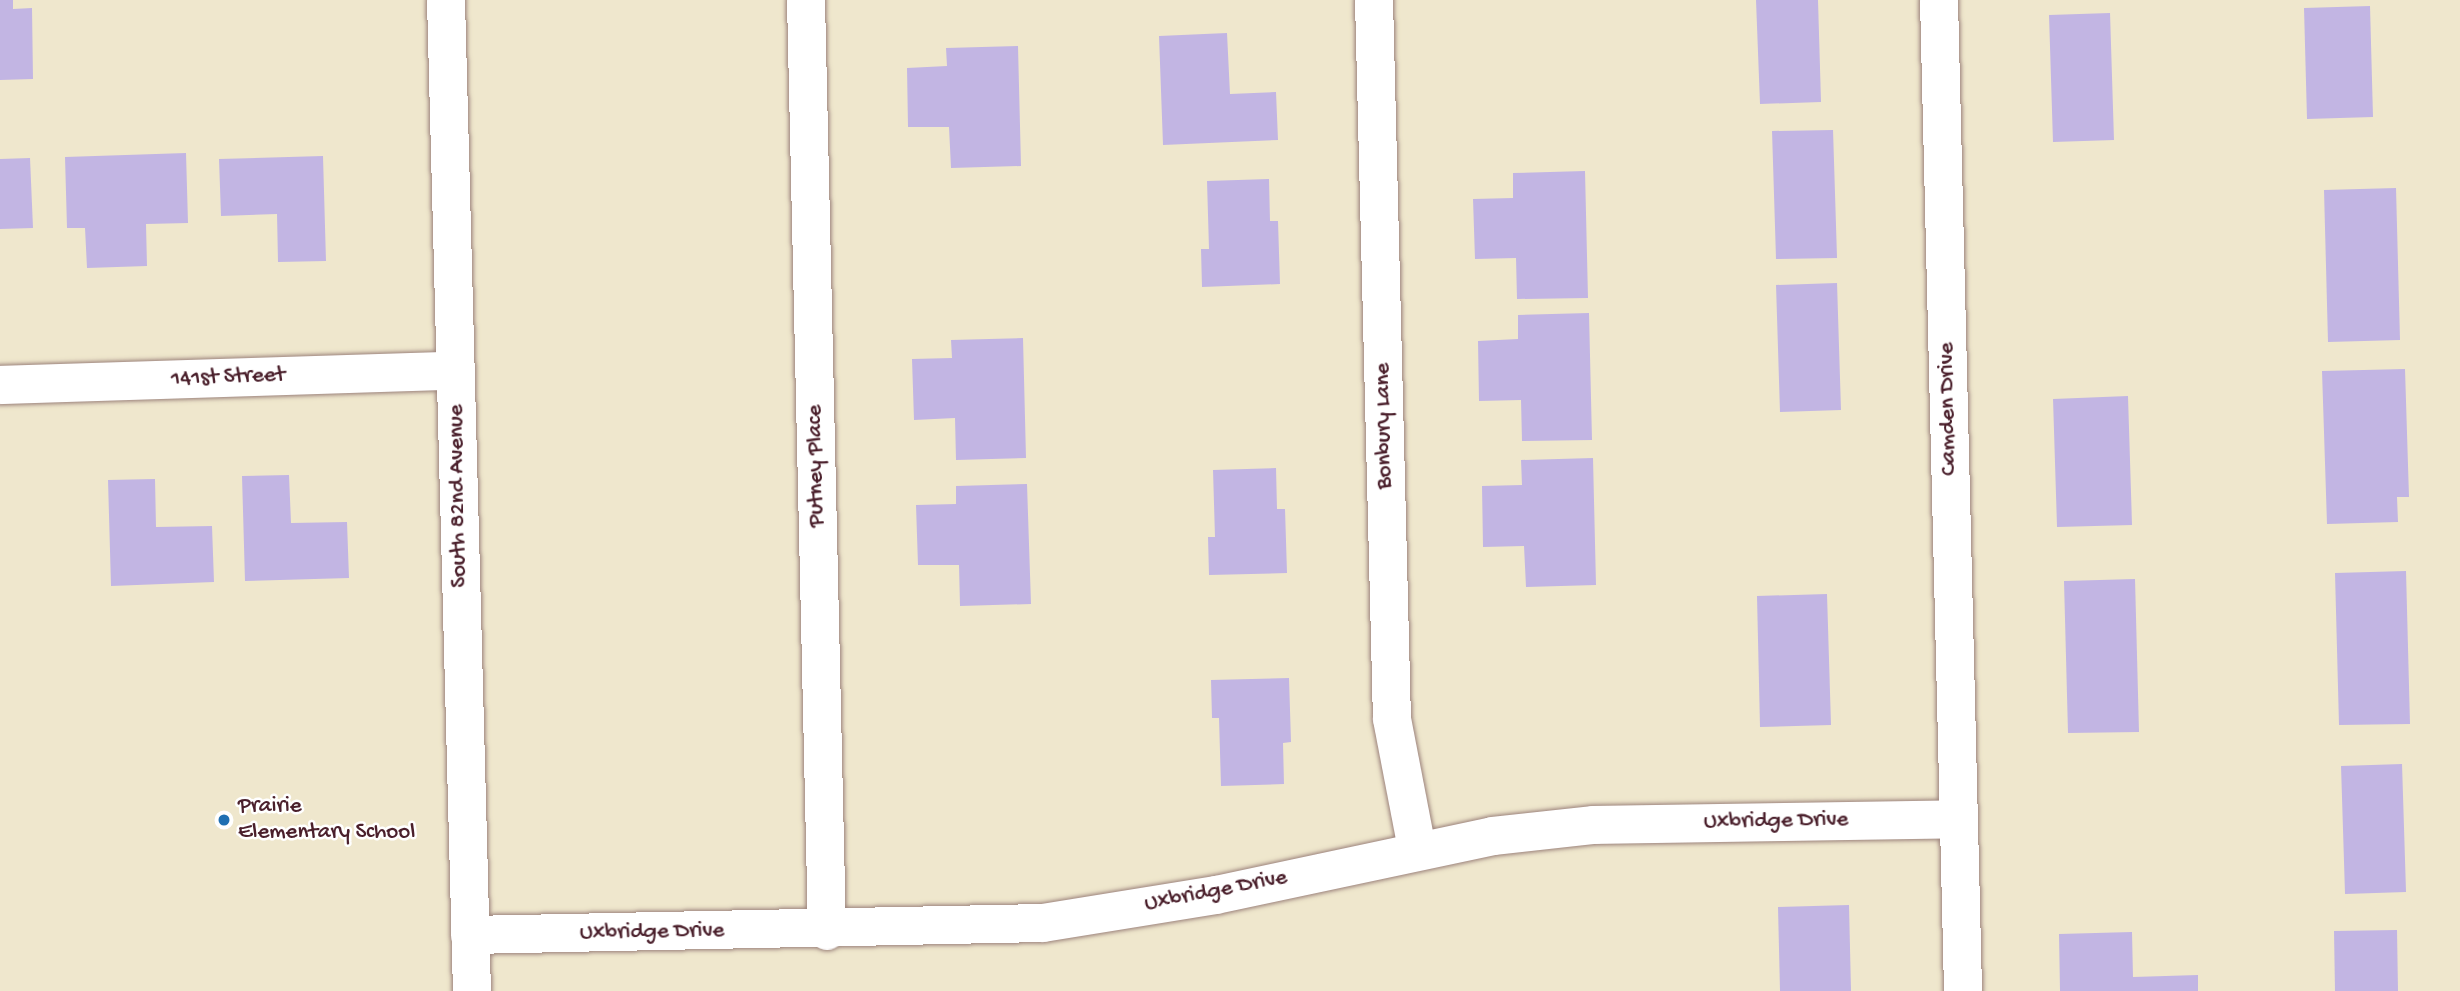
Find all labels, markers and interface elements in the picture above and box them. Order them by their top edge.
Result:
street label: Camden Drive [1934,342,1964,476]
street label: 141st Street [171,362,285,394]
street label: Bonbury Lane [1370,363,1400,489]
street label: South 82nd Avenue [444,404,474,588]
street label: Putney Place [802,404,832,528]
place label: Prairie Elementary School [238,793,415,847]
street label: Uxbridge Drive [1703,807,1849,837]
marker: Prairie Elementary School [216,812,232,828]
street label: Uxbridge Drive [1142,865,1290,919]
street label: Uxbridge Drive [579,918,725,948]

